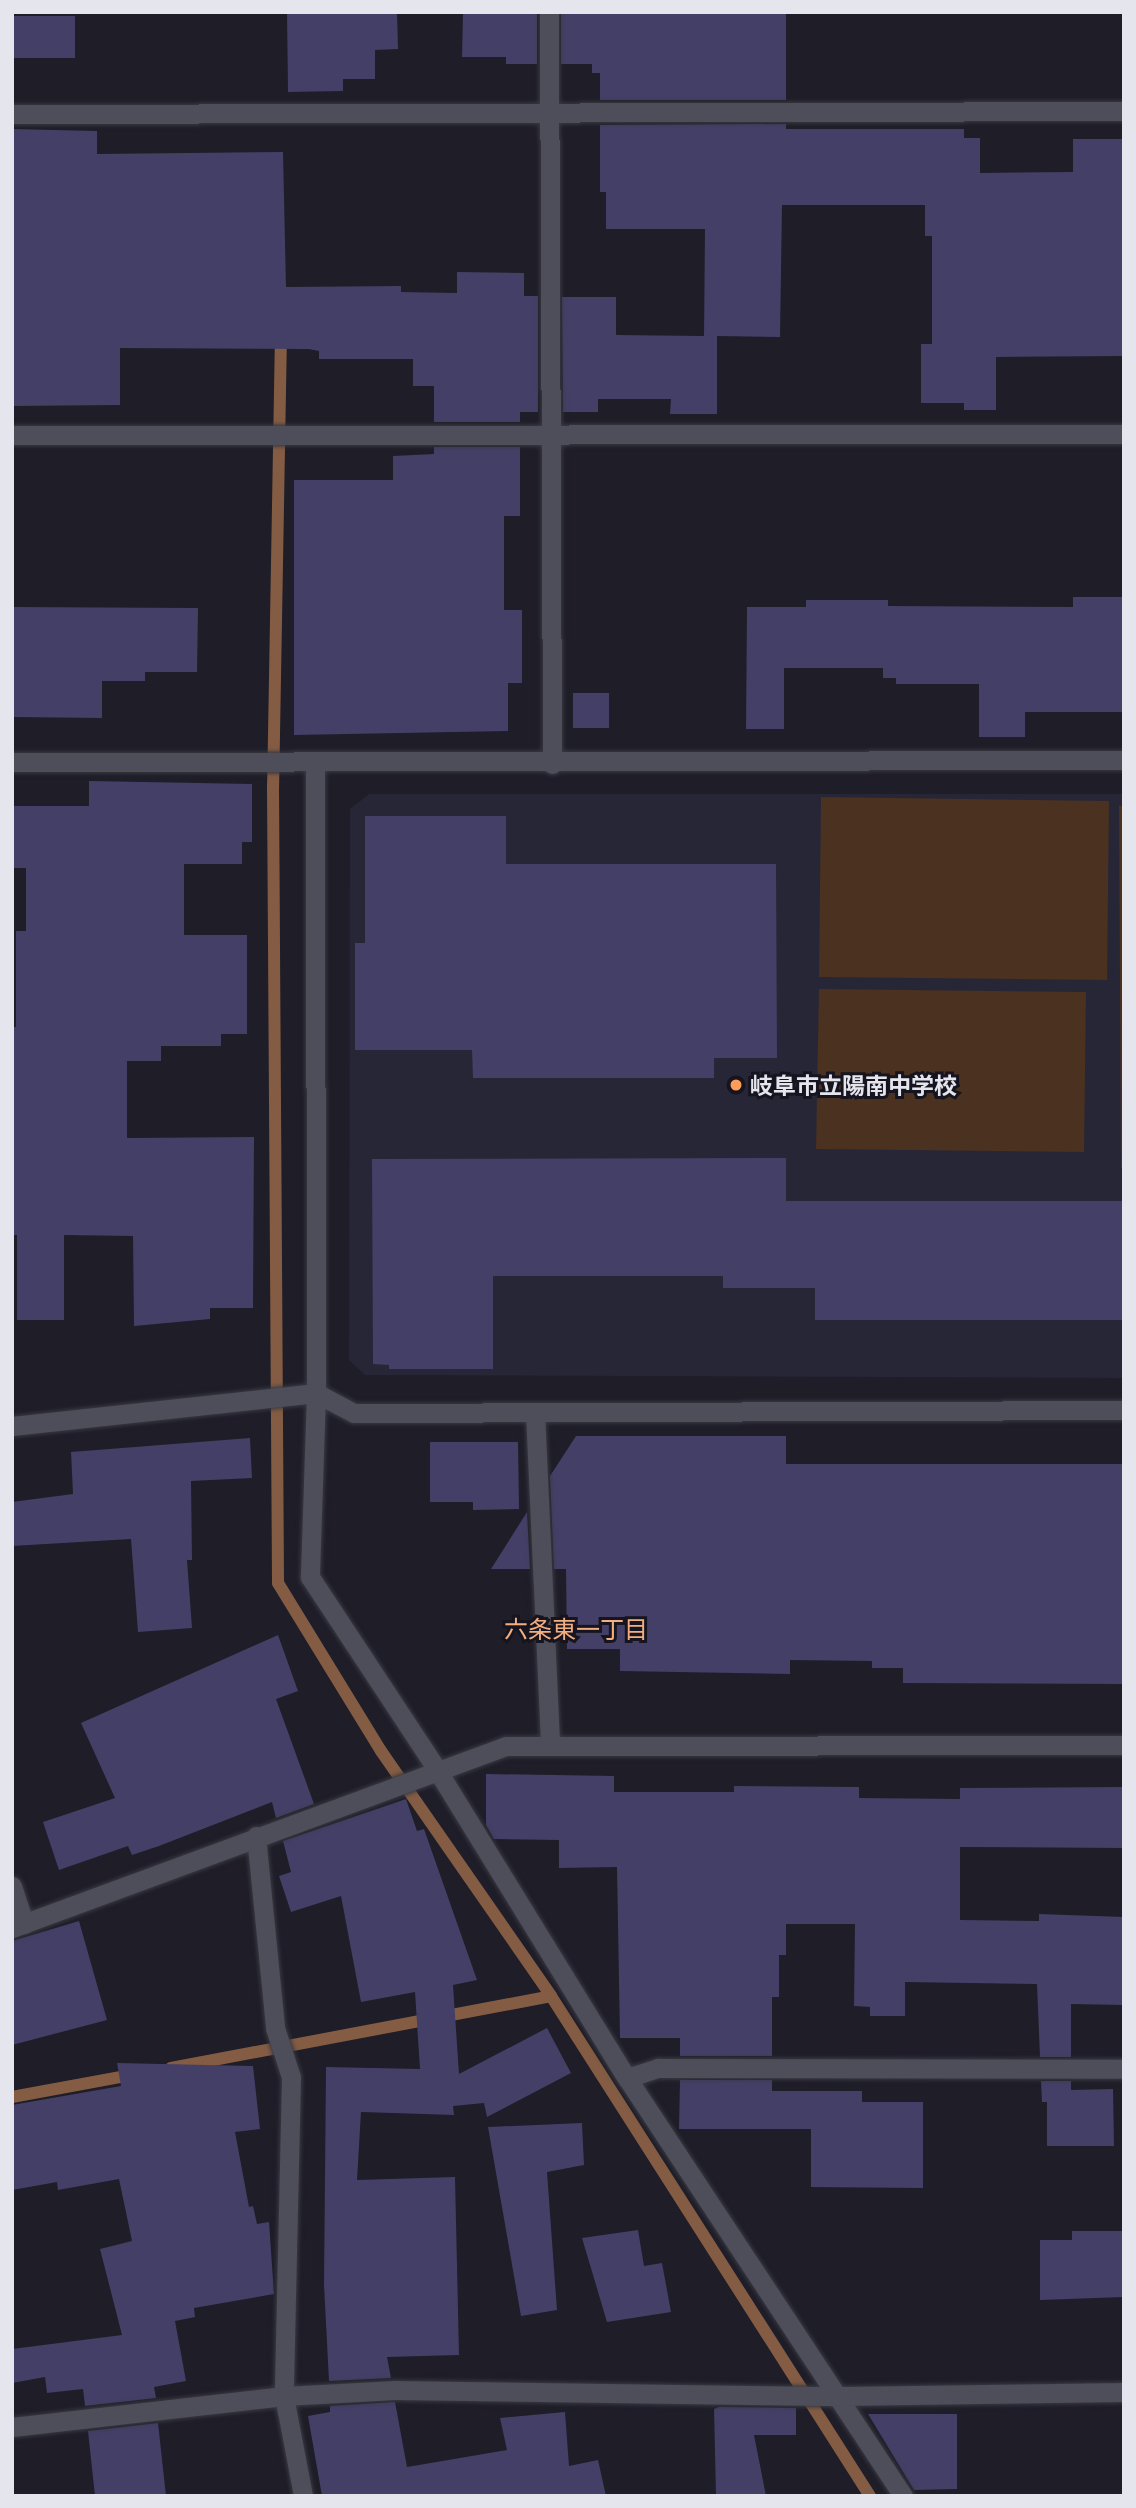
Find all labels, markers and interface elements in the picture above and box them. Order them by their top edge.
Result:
place label: 岐阜市立陽南中学校 [750,1071,957,1099]
marker: 岐阜市立陽南中学校 [728,1077,744,1093]
district label: 六条東一丁目 [504,1615,648,1643]

